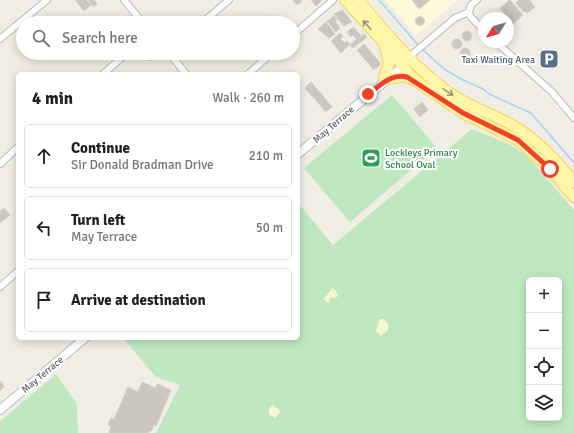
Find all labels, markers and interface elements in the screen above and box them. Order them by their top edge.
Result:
north arrow [478,12,514,48]
search box [16,16,300,60]
one-way arrow [363,20,372,30]
icon: search [30,27,52,49]
text: Search here [62,29,138,47]
parking icon: Taxi Waiting Area [538,48,560,70]
place label: Taxi Waiting Area [461,54,535,66]
route end [359,85,377,103]
text: 4 min [32,88,73,109]
one-way arrow [442,88,453,96]
text: Walk · 260 m [213,90,284,106]
street label: May Terrace [310,104,357,146]
text: Continue [71,139,130,157]
icon: ahead [33,145,55,167]
sports icon: Lockleys Primary School Oval [360,147,382,169]
place label: Lockleys Primary School Oval [385,147,458,171]
text: 210 m [249,148,283,164]
text: Sir Donald Bradman Drive [71,157,214,173]
route start [541,160,559,178]
text: Turn left [71,211,125,229]
icon: left [33,217,55,239]
text: 50 m [256,220,283,236]
text: May Terrace [71,229,137,245]
map controls [526,277,562,421]
button: + [526,277,562,313]
icon: arrive [33,289,55,311]
text: Arrive at destination [71,291,206,309]
button: − [526,313,562,349]
button: locate [526,349,562,385]
street label: May Terrace [19,354,66,396]
button: layers [526,385,562,421]

